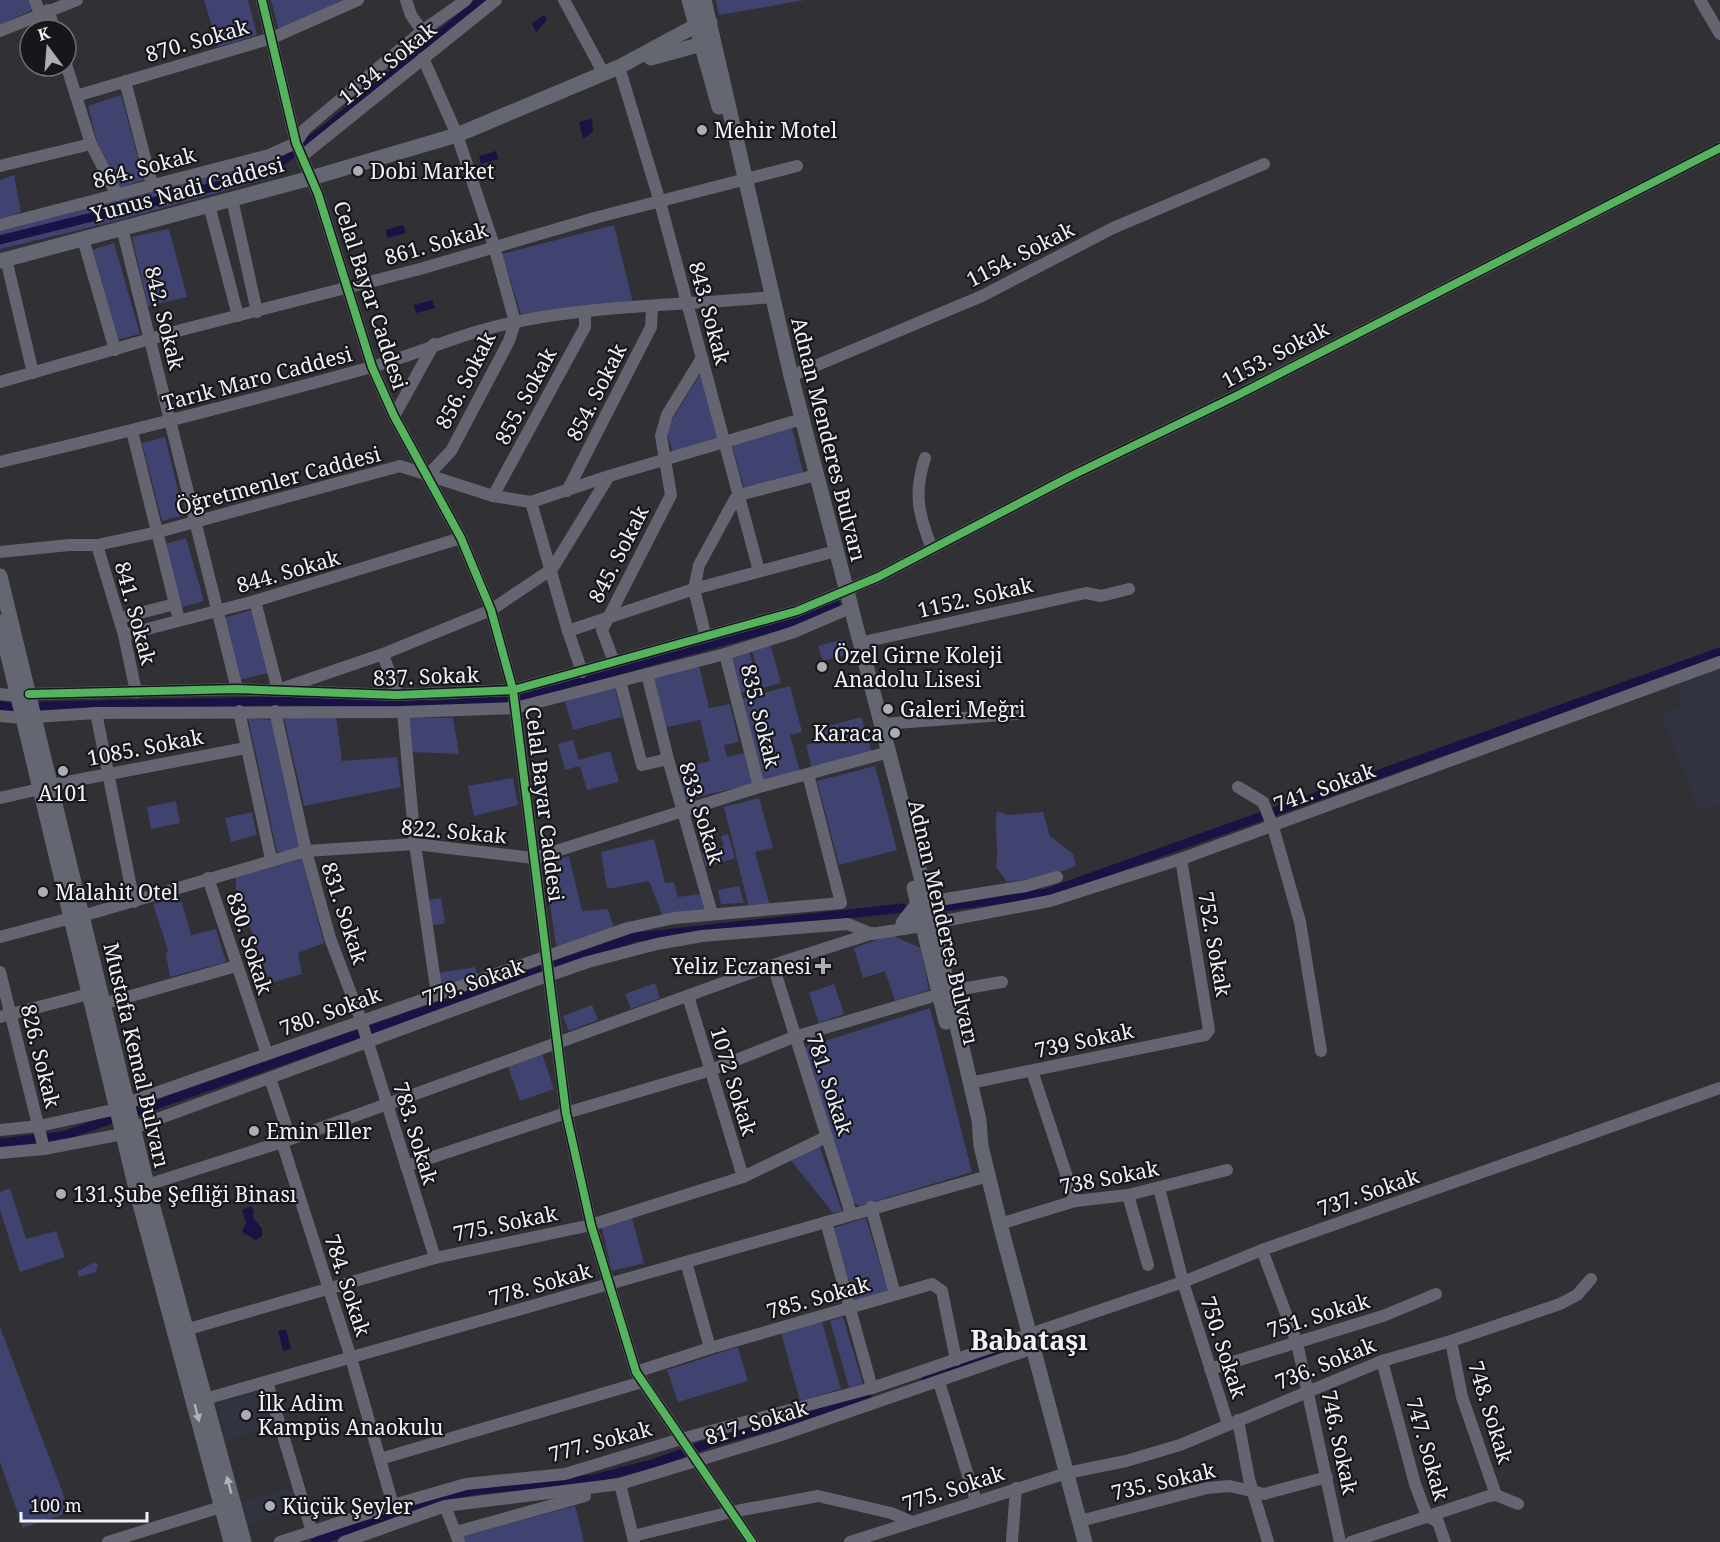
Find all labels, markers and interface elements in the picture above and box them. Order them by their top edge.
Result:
street label: 870. Sokak [142,12,252,68]
street label: 1134. Sokak [332,15,442,111]
north arrow [18,18,78,78]
text: K [35,21,53,46]
place label: Mehir Motel [714,116,838,144]
marker: Mehir Motel [695,123,709,137]
street label: 864. Sokak [89,140,199,194]
street label: Yunus Nadi Caddesi [86,150,287,229]
place label: Dobi Market [370,157,494,185]
marker: Dobi Market [351,164,365,178]
street label: Celal Bayar Caddesi [327,197,415,393]
street label: 861. Sokak [381,215,491,271]
street label: 1154. Sokak [961,215,1079,293]
street label: 843. Sokak [683,258,737,368]
street label: 842. Sokak [139,263,192,373]
street label: Adnan Menderes Bulvarı [785,314,873,564]
street label: 1153. Sokak [1217,314,1334,394]
street label: 856. Sokak [428,326,502,434]
street label: 854. Sokak [559,338,633,446]
street label: Tarık Maro Caddesi [159,339,355,417]
street label: 855. Sokak [488,342,563,449]
street label: Öğretmenler Caddesi [172,439,384,521]
street label: 845. Sokak [581,500,655,608]
street label: 844. Sokak [233,543,343,599]
street label: 841. Sokak [109,558,163,668]
street label: 1152. Sokak [915,570,1036,624]
place label: Özel Girne Koleji Anadolu Lisesi [834,641,1003,693]
street label: 837. Sokak [373,660,480,692]
marker: Özel Girne Koleji Anadolu Lisesi [815,660,829,674]
street label: 835. Sokak [735,661,788,771]
place label: Galeri Meğri [900,695,1026,723]
marker: Galeri Meğri [881,702,895,716]
street label: Celal Bayar Caddesi [519,705,571,904]
place label: Karaca [813,719,883,747]
street label: 1085. Sokak [85,722,206,772]
marker: Karaca [888,726,902,740]
street label: 741. Sokak [1269,755,1379,818]
street label: 833. Sokak [673,758,731,868]
marker: A101 [56,764,70,778]
place label: A101 [38,779,88,807]
street label: Adnan Menderes Bulvarı [902,797,986,1047]
street label: 822. Sokak [400,812,509,850]
street label: 831. Sokak [315,858,375,968]
place label: Malahit Otel [55,878,179,906]
marker: Malahit Otel [36,885,50,899]
street label: 830. Sokak [220,888,280,998]
street label: 752. Sokak [1192,889,1238,999]
street label: Mustafa Kemal Bulvarı [97,940,177,1171]
street label: 779. Sokak [418,951,528,1012]
place label: Yeliz Eczanesi [671,952,811,980]
marker: Yeliz Eczanesi [816,959,830,973]
street label: 780. Sokak [275,979,385,1042]
street label: 826. Sokak [15,1001,68,1111]
street label: 739 Sokak [1032,1016,1137,1064]
street label: 1072 Sokak [704,1023,764,1139]
street label: 781. Sokak [800,1029,860,1139]
street label: 783. Sokak [387,1078,445,1188]
place label: Emin Eller [266,1117,372,1145]
marker: Emin Eller [247,1124,261,1138]
street label: 738 Sokak [1057,1154,1162,1200]
street label: 737. Sokak [1313,1161,1423,1222]
place label: 131.Şube Şefliği Binası [73,1180,297,1208]
marker: 131.Şube Şefliği Binası [54,1187,68,1201]
street label: 775. Sokak [450,1198,560,1248]
street label: 784. Sokak [318,1230,378,1340]
street label: 778. Sokak [485,1256,595,1312]
street label: 785. Sokak [763,1269,873,1325]
street label: 751. Sokak [1263,1286,1373,1344]
street label: 750. Sokak [1194,1292,1254,1402]
district label: Babataşı [970,1321,1088,1358]
street label: 736. Sokak [1271,1330,1380,1396]
street label: 748. Sokak [1462,1357,1520,1467]
street label: 746. Sokak [1315,1387,1365,1497]
place label: İlk Adim Kampüs Anaokulu [258,1389,443,1441]
street label: 817. Sokak [701,1393,811,1451]
street label: 747. Sokak [1400,1394,1456,1504]
one-way arrow [192,1404,202,1423]
marker: İlk Adim Kampüs Anaokulu [239,1408,253,1422]
street label: 777. Sokak [545,1414,655,1468]
street label: 735. Sokak [1108,1455,1218,1507]
street label: 775. Sokak [898,1458,1008,1518]
one-way arrow [223,1476,233,1495]
scale bar [21,1485,147,1523]
place label: Küçük Şeyler [282,1492,413,1520]
text: 100 m [30,1493,82,1517]
marker: Küçük Şeyler [263,1499,277,1513]

